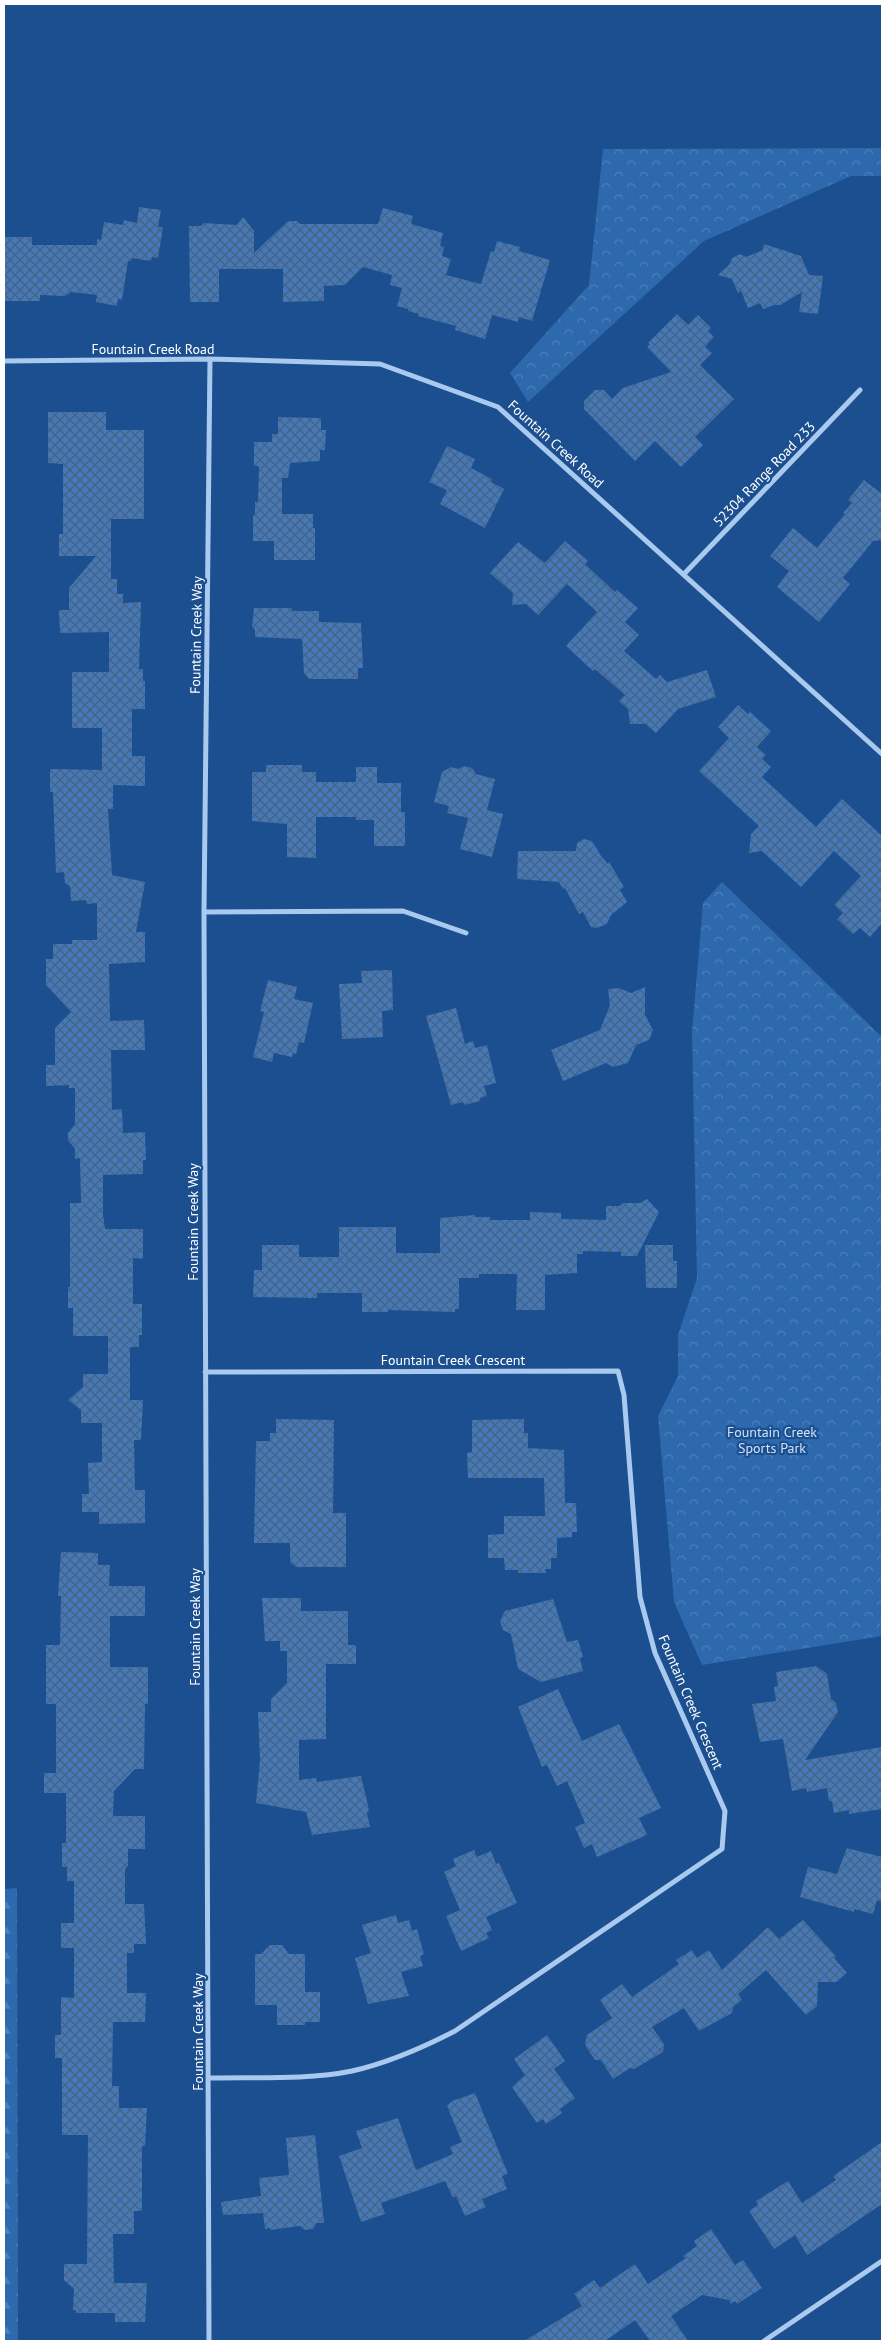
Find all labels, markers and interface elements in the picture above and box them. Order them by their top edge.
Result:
street label: Fountain Creek Road [91,340,215,358]
street label: Fountain Creek Road [504,396,608,492]
street label: 52304 Range Road 233 [709,418,819,530]
street label: Fountain Creek Way [186,576,206,694]
street label: Fountain Creek Way [184,1163,202,1281]
street label: Fountain Creek Crescent [381,1351,525,1369]
park label: Fountain Creek Sports Park [727,1423,817,1457]
street label: Fountain Creek Way [186,1568,204,1686]
street label: Fountain Creek Crescent [654,1632,728,1772]
street label: Fountain Creek Way [189,1973,207,2091]

